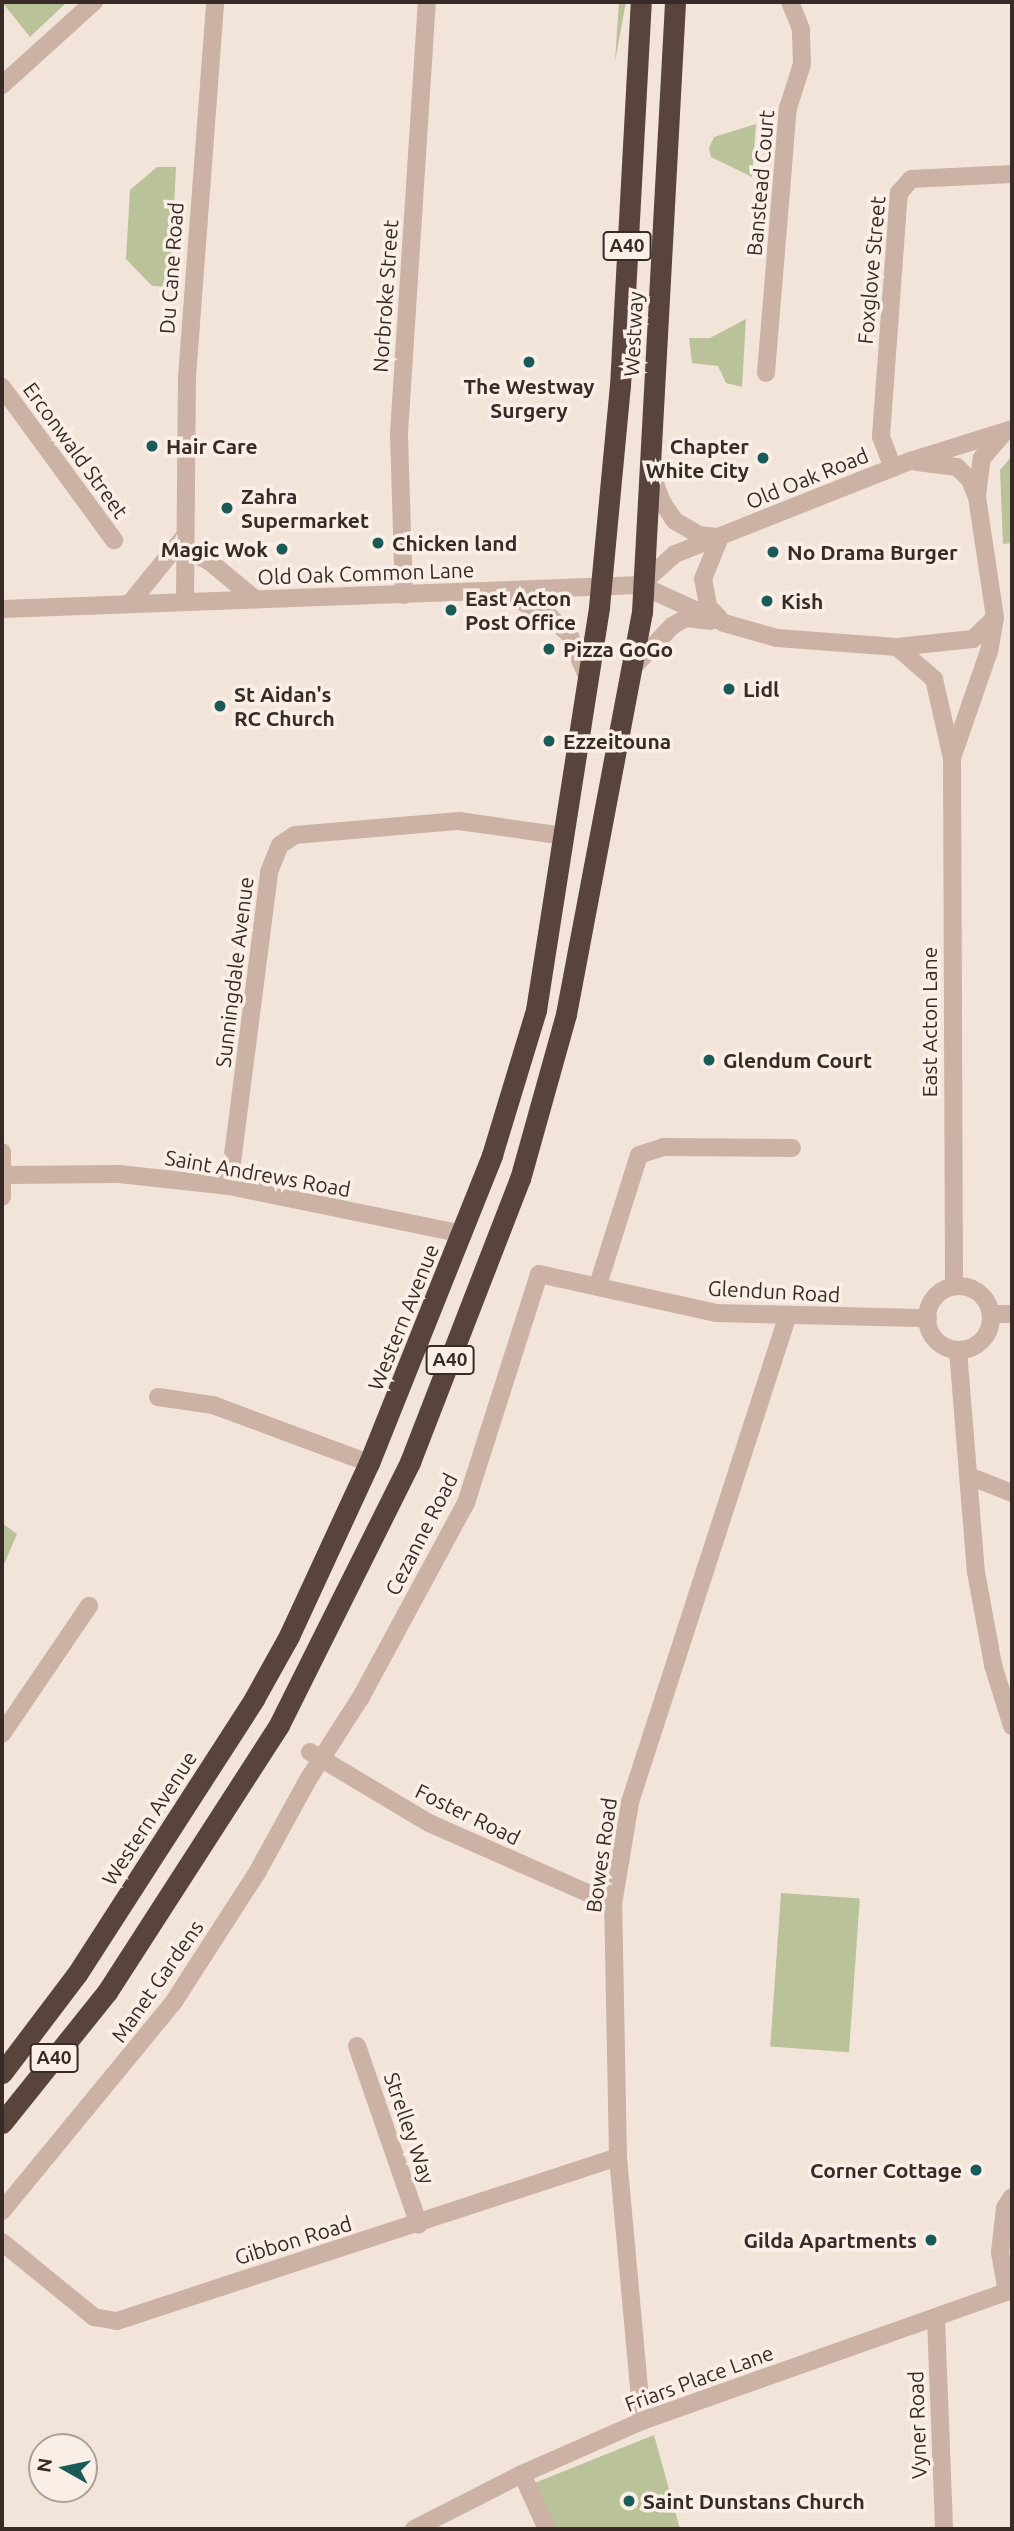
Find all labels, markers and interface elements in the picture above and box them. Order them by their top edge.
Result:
street label: Banstead Court [741,109,779,257]
street label: Foxglove Street [852,195,890,345]
street label: Du Cane Road [154,201,188,335]
street label: Norbroke Street [367,219,403,373]
road number: A40 [602,230,652,262]
street label: Westway [618,291,648,377]
marker: The Westway Surgery [521,354,537,370]
place label: The Westway Surgery [464,373,594,423]
street label: Erconwald Street [18,377,134,523]
place label: Hair Care [166,433,258,459]
place label: Chapter White City [646,433,749,483]
marker: Hair Care [144,438,160,454]
street label: Old Oak Road [742,442,872,514]
marker: Chapter White City [755,450,771,466]
place label: Zahra Supermarket [241,483,369,533]
marker: Zahra Supermarket [219,500,235,516]
place label: Chicken land [392,530,517,556]
marker: Chicken land [370,535,386,551]
place label: Magic Wok [161,536,268,562]
place label: No Drama Burger [787,539,958,565]
marker: Magic Wok [274,541,290,557]
marker: No Drama Burger [765,544,781,560]
street label: Old Oak Common Lane [257,557,475,589]
place label: East Acton Post Office [465,585,576,635]
place label: Kish [781,588,823,614]
marker: Kish [759,593,775,609]
marker: East Acton Post Office [443,602,459,618]
place label: Pizza GoGo [563,636,673,662]
marker: Pizza GoGo [541,641,557,657]
place label: Lidl [743,676,779,702]
place label: St Aidan's RC Church [234,681,335,731]
marker: Lidl [721,681,737,697]
marker: St Aidan's RC Church [212,698,228,714]
place label: Ezzeitouna [563,728,671,754]
marker: Ezzeitouna [541,733,557,749]
street label: Sunningdale Avenue [210,875,258,1069]
street label: East Acton Lane [916,947,942,1097]
place label: Glendum Court [723,1047,872,1073]
marker: Glendum Court [701,1052,717,1068]
street label: Saint Andrews Road [163,1144,353,1202]
street label: Western Avenue [362,1240,444,1394]
street label: Glendun Road [707,1275,841,1307]
road number: A40 [426,1344,475,1376]
street label: Cezanne Road [379,1469,463,1599]
street label: Western Avenue [96,1746,202,1890]
street label: Foster Road [412,1778,524,1850]
street label: Bowes Road [580,1796,622,1914]
street label: Manet Gardens [106,1915,208,2047]
road number: A40 [30,2042,78,2074]
street label: Strelley Way [379,2069,441,2187]
place label: Corner Cottage [810,2157,962,2183]
marker: Corner Cottage [968,2162,984,2178]
street label: Gibbon Road [231,2210,355,2270]
place label: Gilda Apartments [743,2227,917,2253]
marker: Gilda Apartments [923,2232,939,2248]
street label: Friars Place Lane [621,2339,777,2417]
street label: Vyner Road [903,2370,931,2480]
north arrow [28,2433,98,2503]
text: N [32,2456,56,2474]
place label: Saint Dunstans Church [643,2488,865,2514]
marker: Saint Dunstans Church [621,2493,637,2509]

